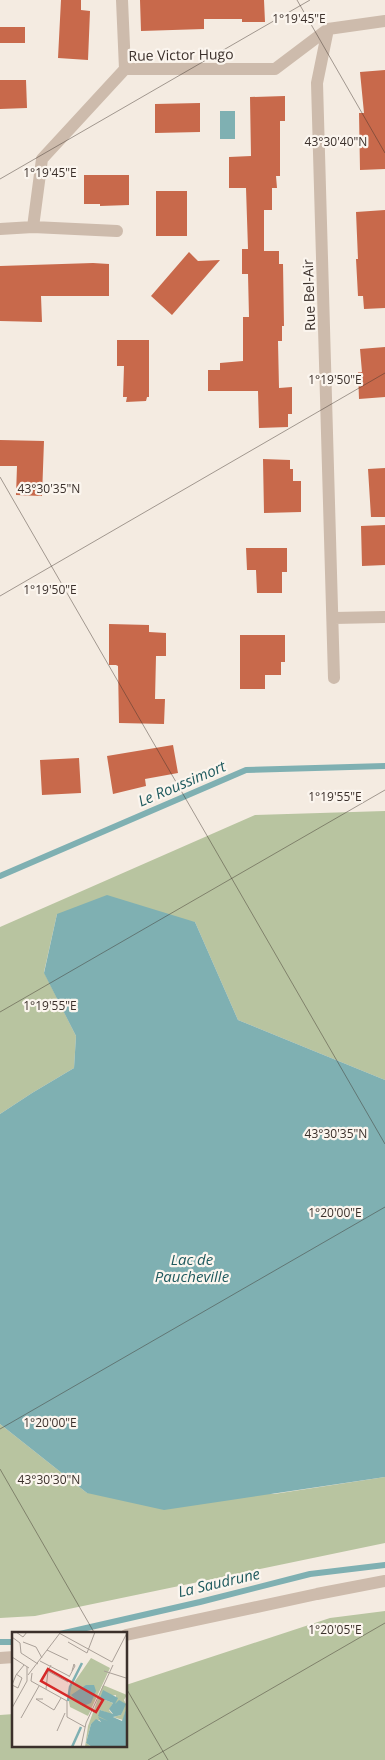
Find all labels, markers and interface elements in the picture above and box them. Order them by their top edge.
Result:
text: 1°19'45"E [272,10,326,27]
street label: Rue Victor Hugo [128,44,234,65]
text: 43°30'40"N [305,133,367,150]
text: 1°19'45"E [23,164,77,181]
street label: Rue Bel-Air [298,259,319,331]
text: 1°19'50"E [308,371,362,388]
text: 43°30'35"N [18,480,80,497]
text: 1°19'50"E [23,581,77,598]
water label: Le Roussimort [135,755,229,811]
text: 1°19'55"E [308,788,362,805]
text: 1°19'55"E [23,997,77,1014]
text: 43°30'35"N [305,1125,367,1142]
text: 1°20'00"E [308,1204,362,1221]
water label: Lac de Paucheville [155,1249,230,1286]
text: 1°20'00"E [23,1414,77,1431]
text: 43°30'30"N [18,1471,80,1488]
water label: La Saudrune [176,1563,262,1601]
text: 1°20'05"E [308,1621,362,1638]
inset map [12,1632,128,1748]

